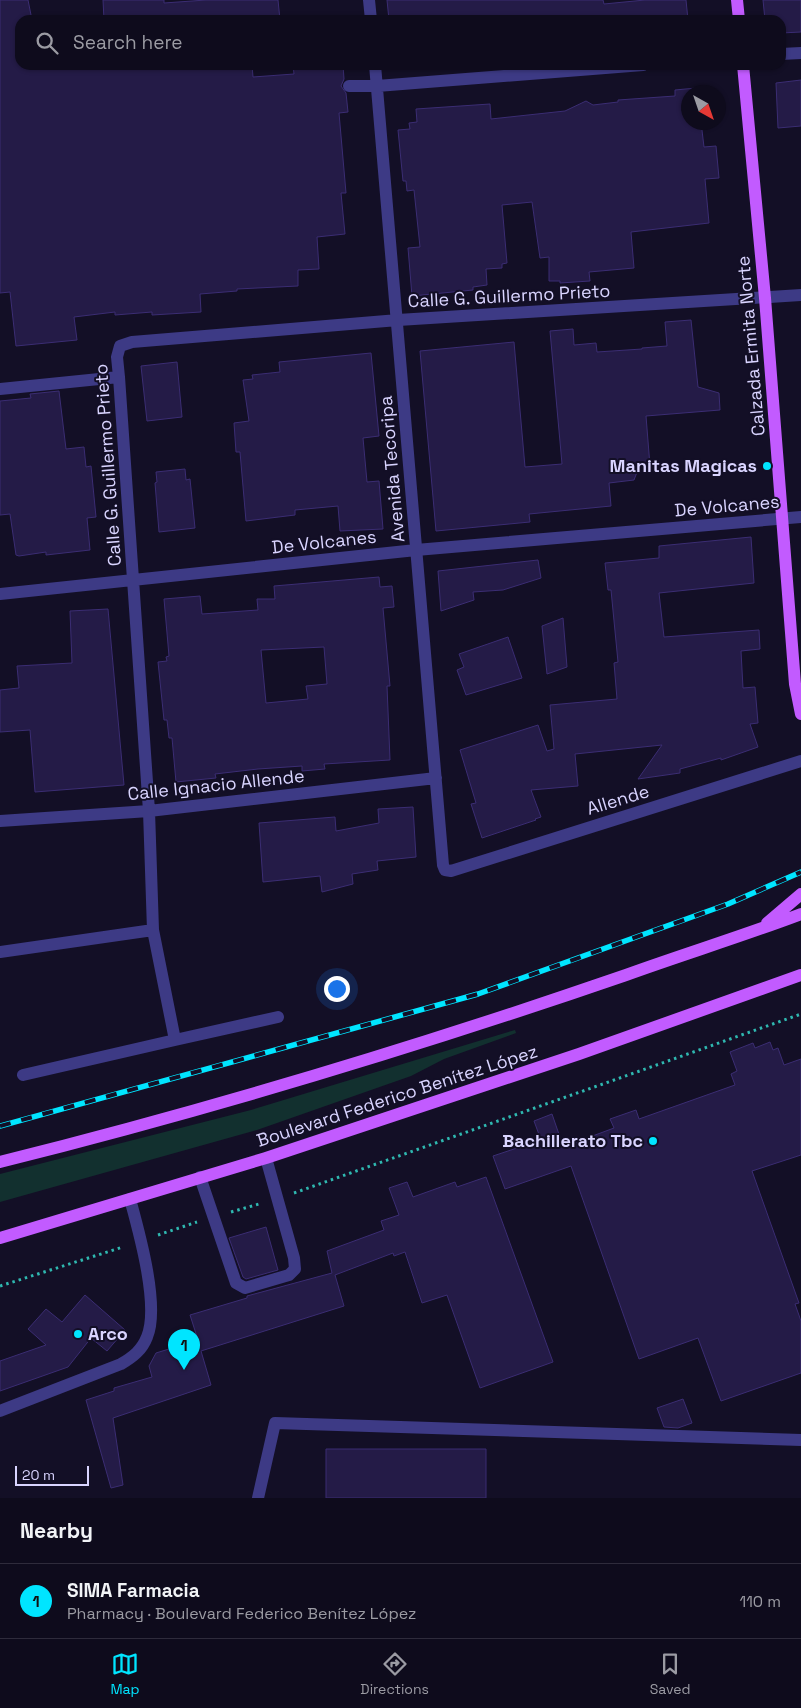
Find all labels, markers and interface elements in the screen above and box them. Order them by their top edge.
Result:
search box [15,15,786,70]
icon: search [33,29,61,57]
text: Search here [73,30,183,55]
north arrow [681,85,726,130]
street label: Calzada Ermita Norte [731,255,770,437]
street label: Calle G. Guillermo Prieto [407,279,611,312]
street label: Calle G. Guillermo Prieto [89,363,126,567]
street label: Avenida Tecoripa [374,395,409,543]
place label: Manitas Magicas [610,454,757,477]
marker: Manitas Magicas [761,460,773,472]
street label: De Volcanes [674,489,780,522]
street label: De Volcanes [270,525,378,558]
street label: Calle Ignacio Allende [126,764,306,805]
street label: Allende [584,779,652,820]
your location [324,976,350,1002]
street label: Boulevard Federico Benítez López [254,1039,540,1152]
place label: Bachillerato Tbc [502,1129,643,1152]
marker: Bachillerato Tbc [647,1135,659,1147]
place label: Arco [88,1322,128,1345]
marker: Arco [72,1328,84,1340]
pin: 1 [168,1329,200,1370]
scale bar [15,1463,89,1486]
text: 20 m [22,1466,55,1484]
text: Nearby [20,1517,93,1544]
text: SIMA Farmacia [67,1578,200,1603]
text: 1 [32,1591,40,1612]
text: 110 m [739,1591,781,1612]
text: Pharmacy · Boulevard Federico Benítez López [67,1603,416,1624]
tab: Map [110,1650,140,1698]
tab: Directions [360,1650,429,1698]
tab: Saved [650,1650,691,1698]

